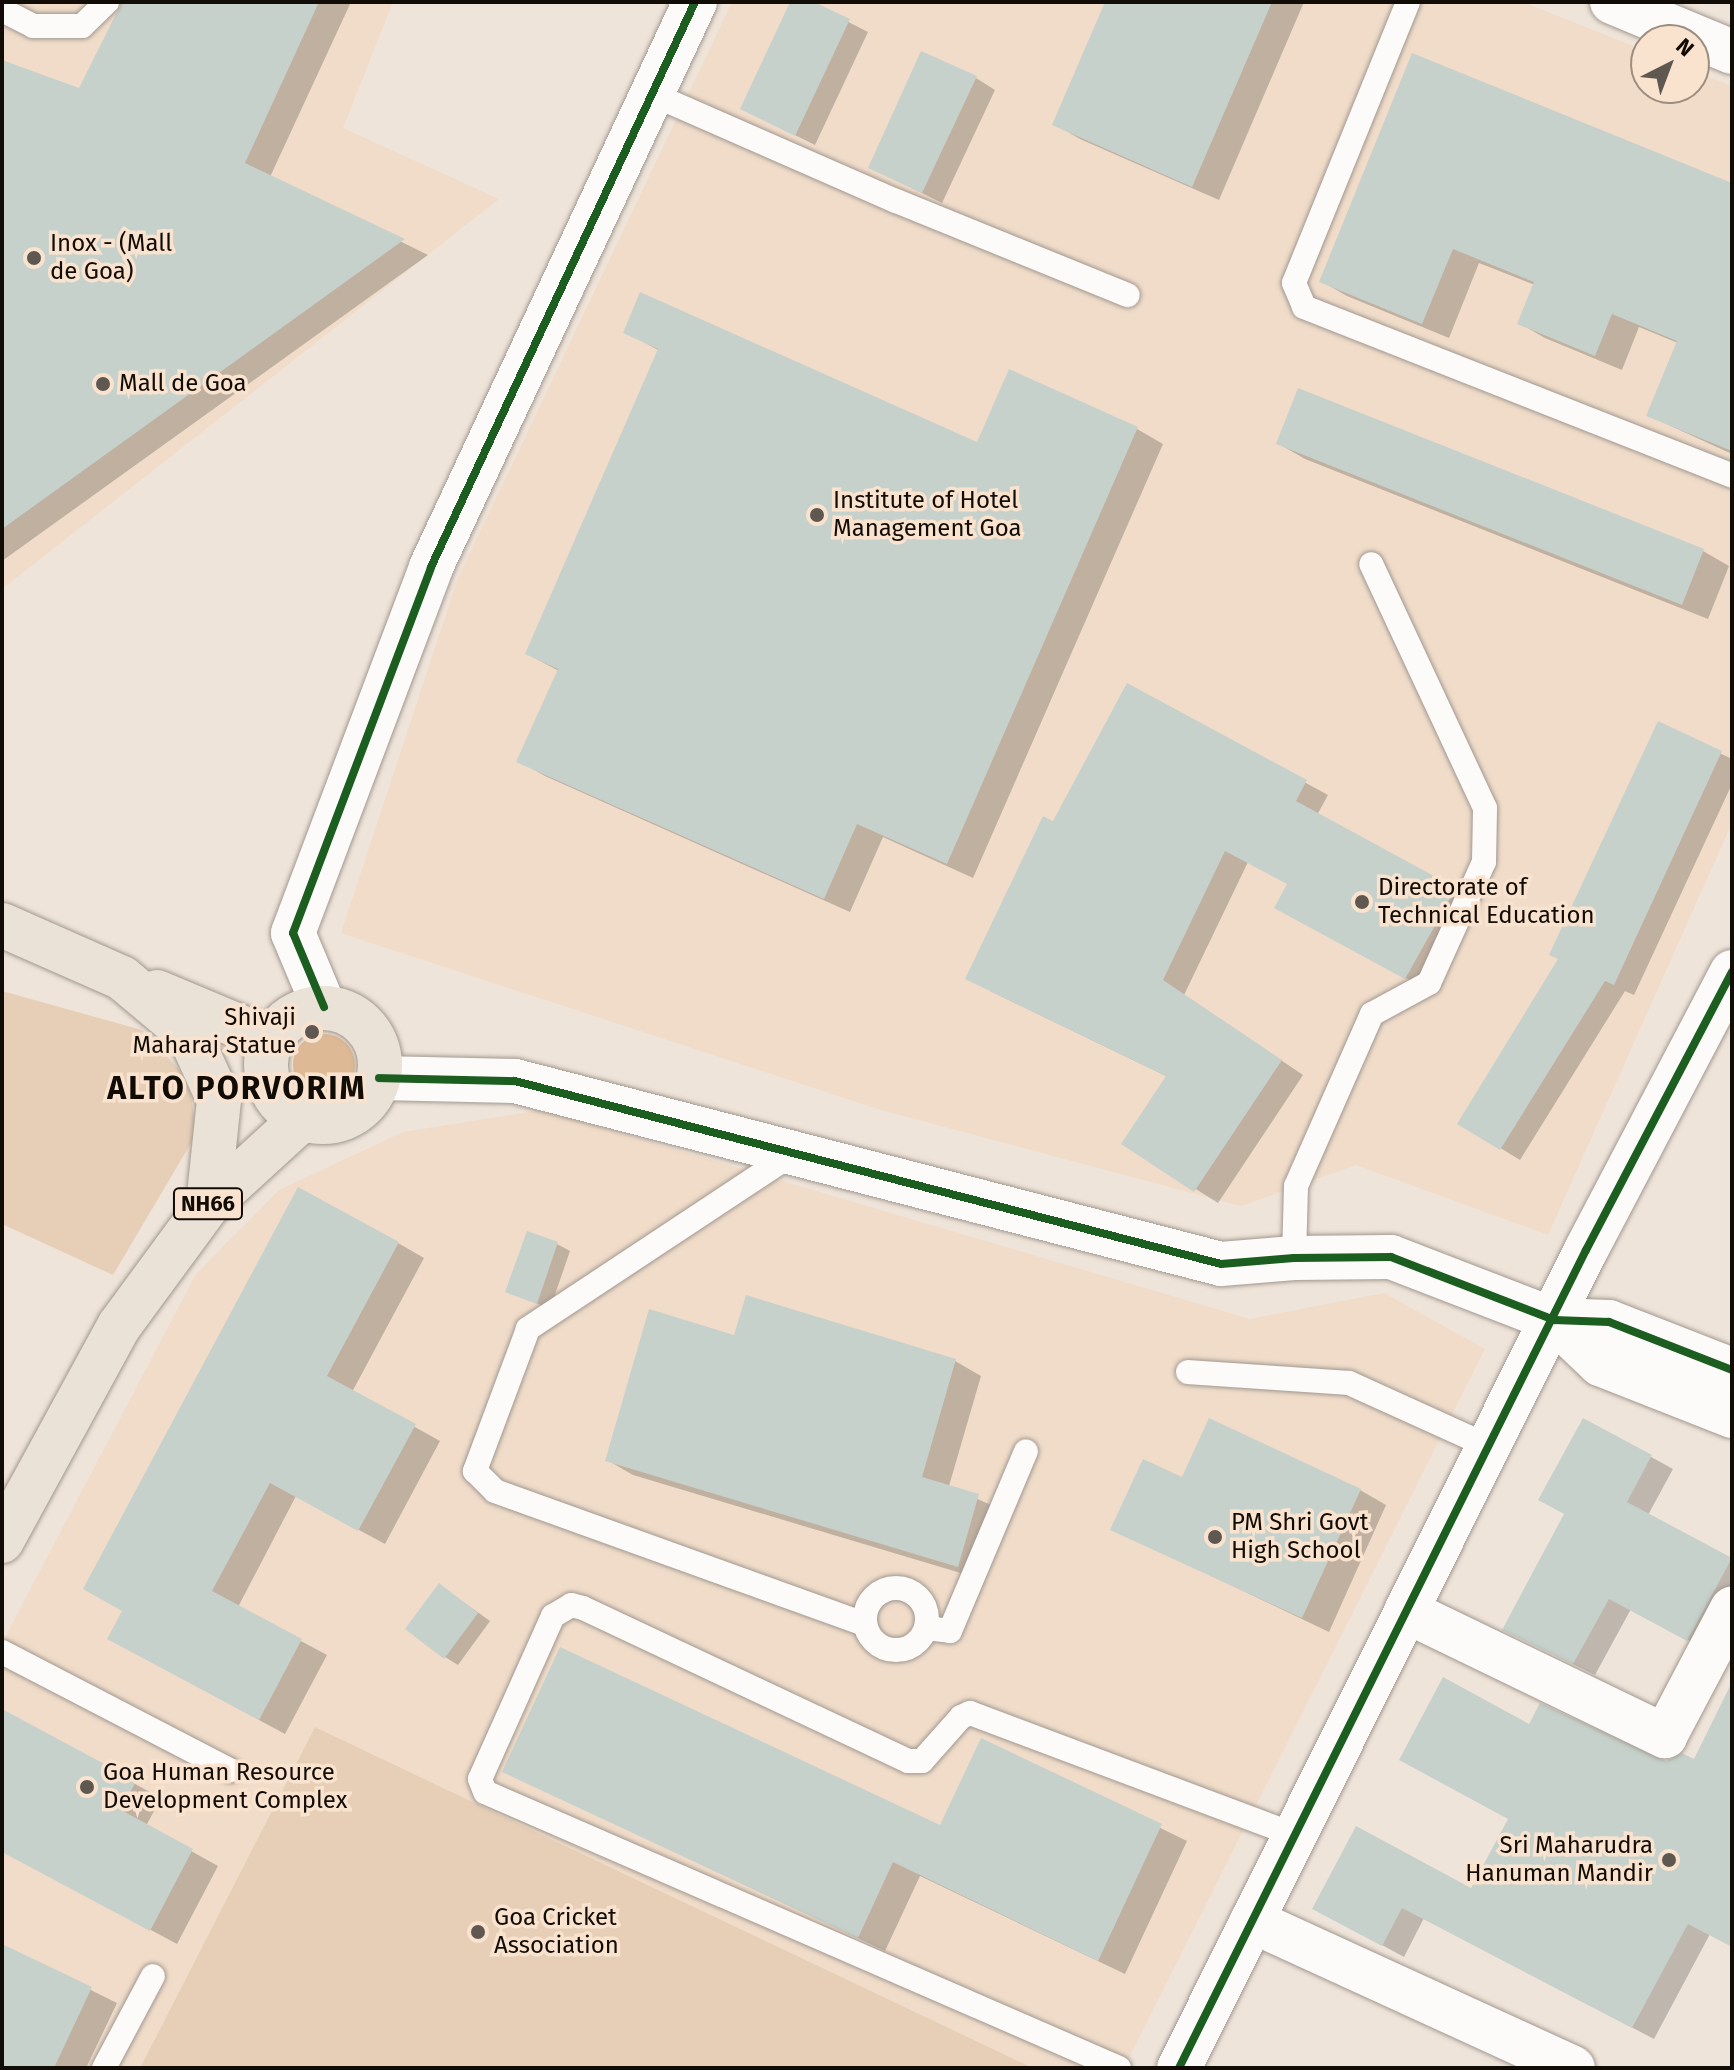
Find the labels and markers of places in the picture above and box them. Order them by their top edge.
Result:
place label: Inox - (Mall de Goa) [50,230,172,286]
marker: Inox - (Mall de Goa) [25,249,43,267]
place label: Mall de Goa [119,370,247,398]
marker: Mall de Goa [94,375,112,393]
place label: Institute of Hotel Management Goa [833,487,1021,543]
marker: Institute of Hotel Management Goa [808,506,826,524]
place label: Directorate of Technical Education [1378,874,1594,930]
marker: Directorate of Technical Education [1353,893,1371,911]
place label: Shivaji Maharaj Statue [132,1004,296,1060]
marker: Shivaji Maharaj Statue [303,1023,321,1041]
place label: PM Shri Govt High School [1231,1509,1368,1565]
marker: PM Shri Govt High School [1206,1528,1224,1546]
place label: Goa Human Resource Development Complex [103,1759,347,1815]
marker: Goa Human Resource Development Complex [78,1778,96,1796]
place label: Sri Maharudra Hanuman Mandir [1465,1832,1653,1888]
marker: Sri Maharudra Hanuman Mandir [1660,1851,1678,1869]
place label: Goa Cricket Association [494,1904,619,1960]
marker: Goa Cricket Association [469,1923,487,1941]

